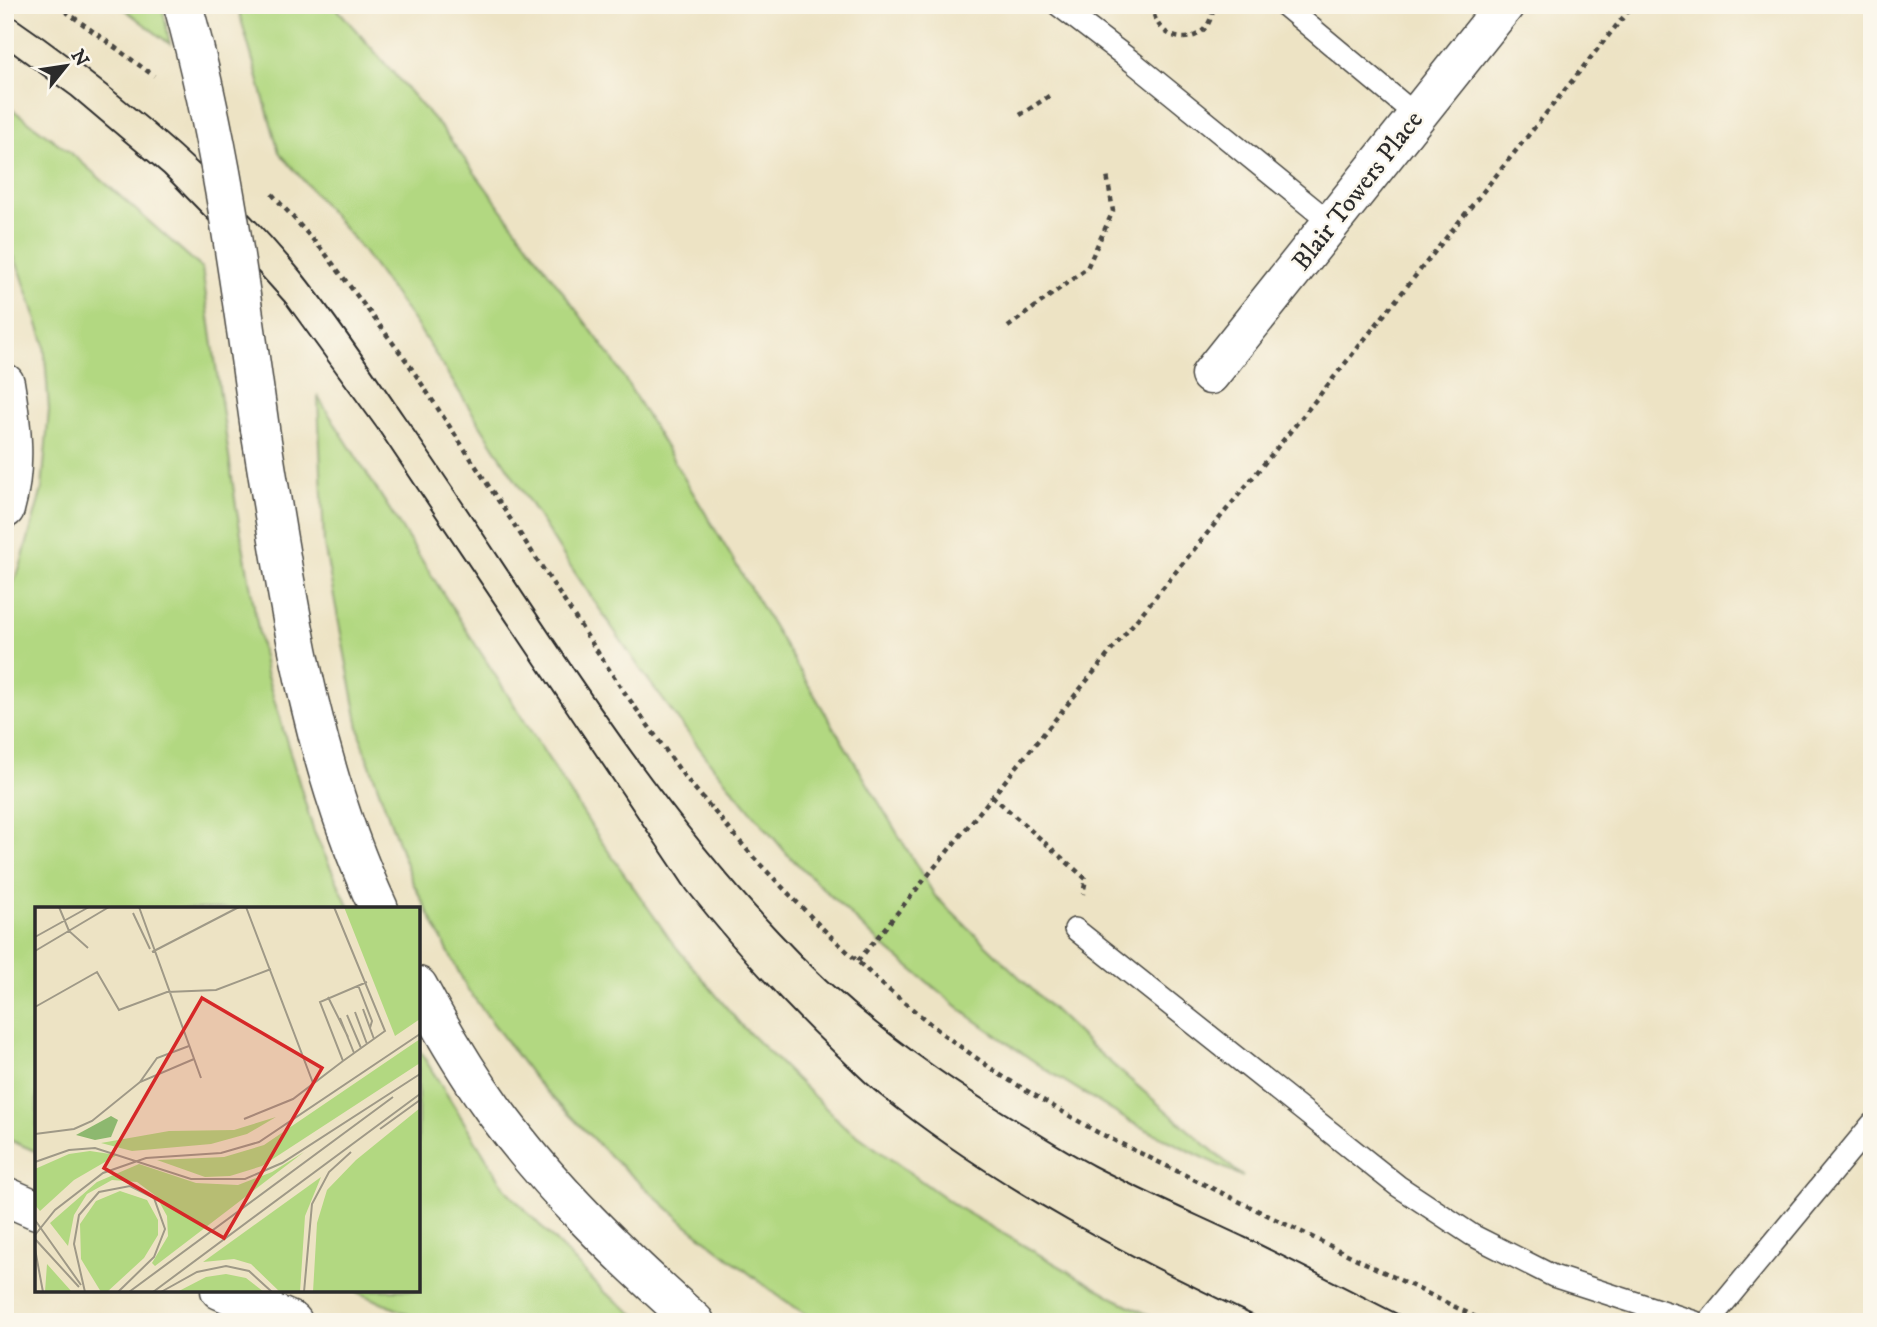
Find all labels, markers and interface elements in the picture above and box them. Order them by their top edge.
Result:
north arrow [32,32,102,102]
text: N [66,46,93,71]
street label: Blair Towers Place [1285,104,1431,278]
inset map [35,907,420,1292]

